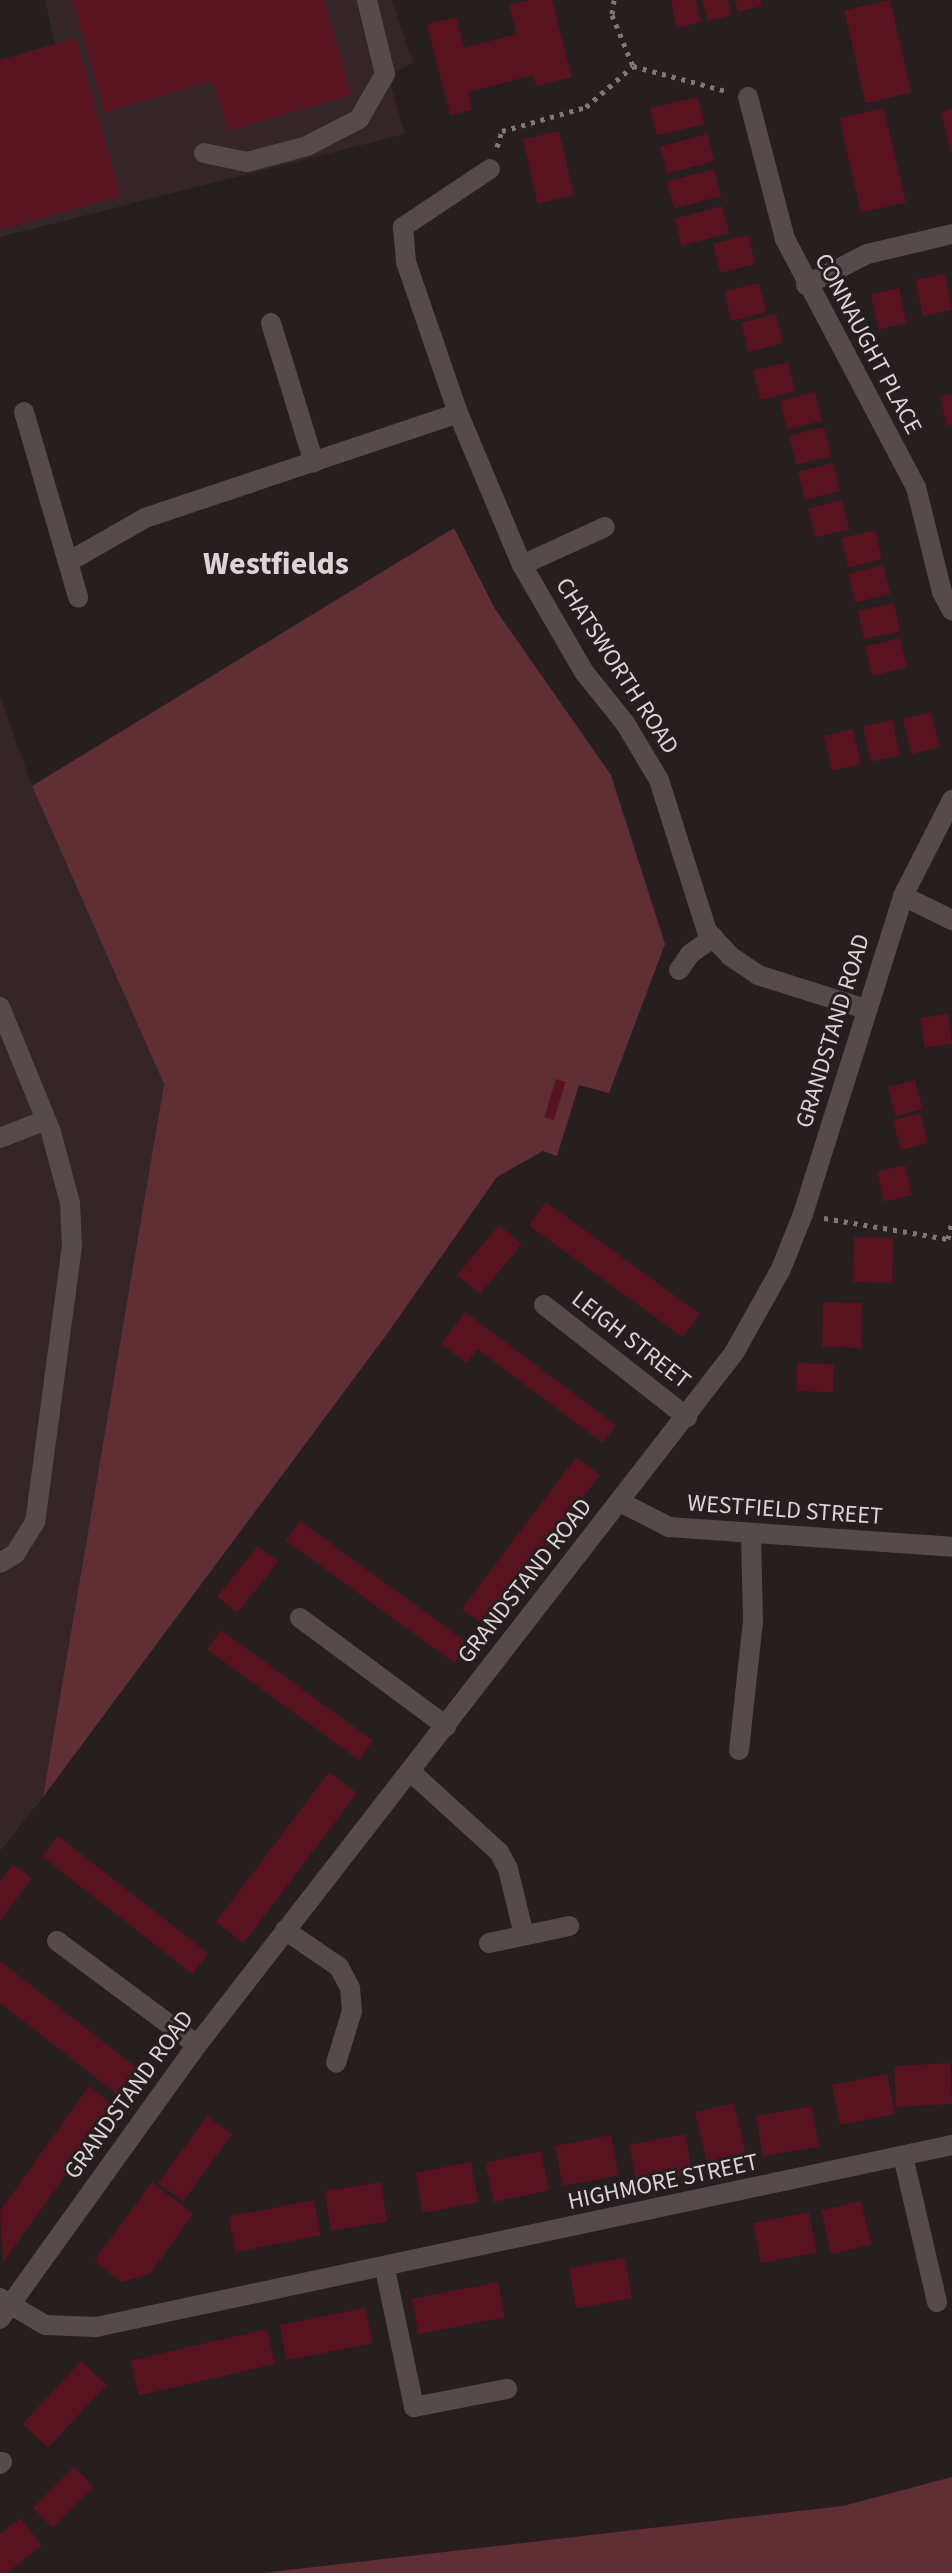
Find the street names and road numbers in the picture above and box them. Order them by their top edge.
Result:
street label: CONNAUGHT PLACE [808,249,928,439]
street label: CHATSWORTH ROAD [549,573,685,759]
street label: GRANDSTAND ROAD [790,931,876,1131]
street label: LEIGH STREET [566,1285,696,1395]
street label: WESTFIELD STREET [686,1489,884,1531]
street label: GRANDSTAND ROAD [452,1493,598,1669]
street label: GRANDSTAND ROAD [58,2005,200,2185]
street label: HIGHMORE STREET [565,2148,761,2216]

